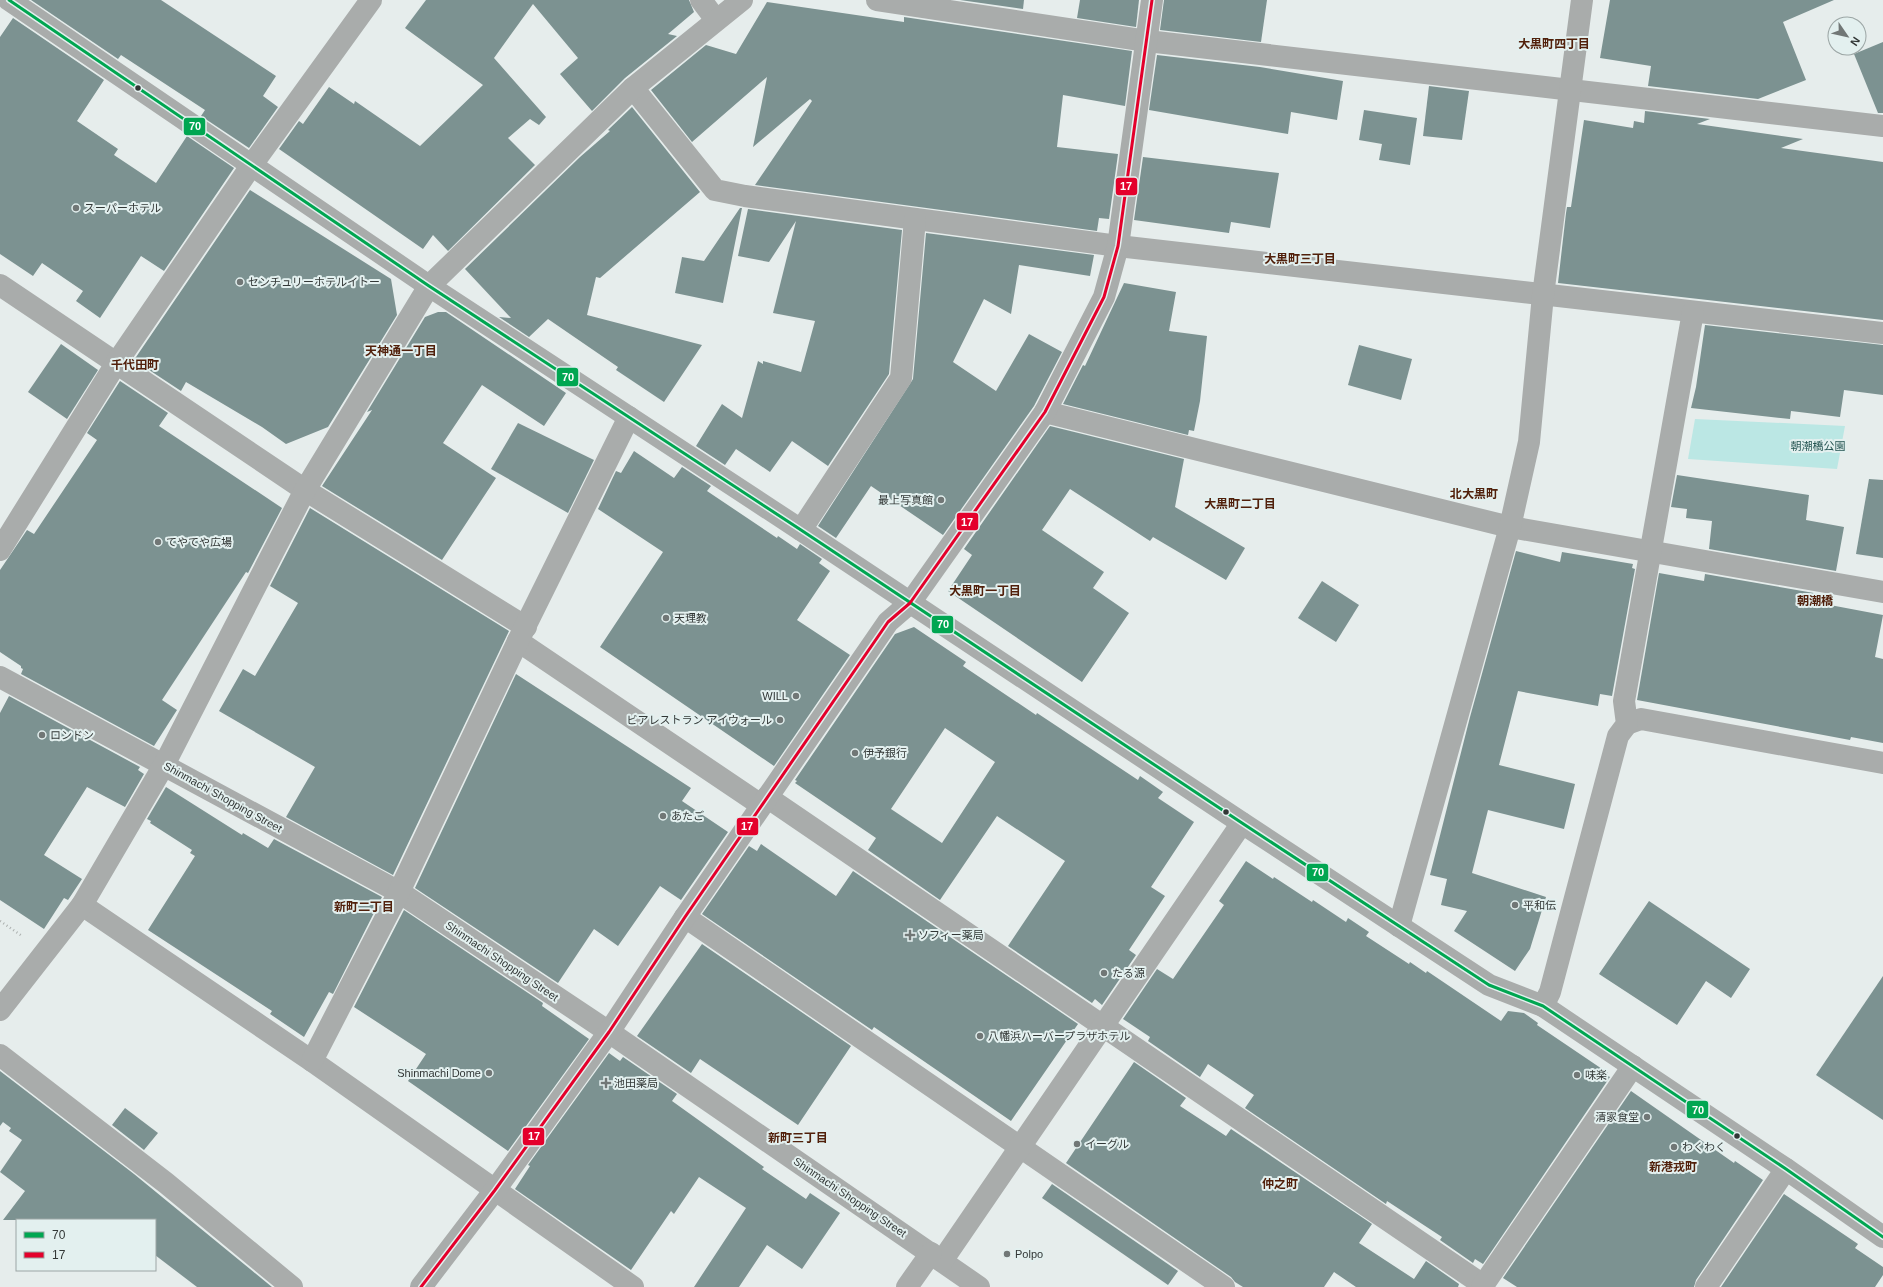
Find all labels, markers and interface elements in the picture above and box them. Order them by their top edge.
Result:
north arrow [1827,16,1867,56]
text: N [1848,35,1862,48]
district label: 大黒町四丁目 [1518,37,1590,51]
unlabelled marker [133,83,143,93]
line badge: 70 [183,117,206,136]
text: 70 [189,120,201,132]
line badge: 17 [1115,177,1138,196]
text: 17 [1120,180,1132,192]
place label: スーパーホテル [84,202,161,214]
marker: スーパーホテル [71,203,81,213]
district label: 大黒町三丁目 [1264,252,1336,266]
place label: センチュリーホテルイトー [248,276,380,288]
marker: センチュリーホテルイトー [235,277,245,287]
district label: 天神通一丁目 [365,344,437,358]
district label: 千代田町 [111,358,159,372]
line badge: 70 [556,367,579,387]
text: 70 [562,371,574,383]
park label: 朝潮橋公園 [1791,440,1846,452]
district label: 北大黒町 [1450,487,1498,501]
place label: 最上写真館 [878,494,933,506]
marker: 最上写真館 [936,495,946,505]
district label: 大黒町二丁目 [1204,497,1276,511]
line badge: 17 [956,512,979,531]
text: 17 [961,516,973,528]
place label: てやてや広場 [166,536,232,548]
marker: てやてや広場 [153,537,163,547]
district label: 大黒町一丁目 [949,584,1021,598]
district label: 朝潮橋 [1797,594,1834,608]
place label: 天理教 [674,612,707,624]
marker: 天理教 [661,613,671,623]
line badge: 70 [931,615,954,634]
text: 70 [937,618,949,630]
place label: WILL [762,690,788,702]
marker: WILL [791,691,801,701]
place label: ビアレストラン アイウォール [626,714,772,726]
marker: ビアレストラン アイウォール [775,715,785,725]
place label: ロンドン [50,729,94,741]
marker: ロンドン [37,730,47,740]
place label: 伊予銀行 [863,747,907,759]
marker: 伊予銀行 [850,748,860,758]
street label: Shinmachi Shopping Street [162,759,284,835]
unlabelled marker [1221,807,1231,817]
place label: あたご [671,810,704,822]
marker: あたご [658,811,668,821]
line badge: 17 [736,817,759,836]
text: 17 [741,820,753,832]
line badge: 70 [1306,863,1329,882]
text: 70 [1312,866,1324,878]
place label: 平和伝 [1523,899,1556,911]
district label: 新町二丁目 [334,900,394,914]
marker: 平和伝 [1510,900,1520,910]
street label: Shinmachi Shopping Street [443,919,561,1003]
place label: ソフィー薬局 [918,929,984,941]
marker: ソフィー薬局 [905,930,915,940]
place label: たる源 [1112,967,1145,979]
marker: たる源 [1099,968,1109,978]
place label: 八幡浜ハーバープラザホテル [988,1030,1130,1042]
marker: 八幡浜ハーバープラザホテル [975,1031,985,1041]
place label: Shinmachi Dome [397,1067,481,1079]
marker: Shinmachi Dome [484,1068,494,1078]
place label: 味楽 [1585,1069,1607,1081]
marker: 味楽 [1572,1070,1582,1080]
place label: 池田薬局 [614,1077,658,1089]
marker: 池田薬局 [601,1078,611,1088]
line badge: 70 [1686,1100,1709,1119]
text: 70 [1692,1104,1704,1116]
place label: 清家食堂 [1595,1111,1639,1123]
marker: 清家食堂 [1642,1112,1652,1122]
line badge: 17 [522,1127,545,1146]
text: 17 [528,1130,540,1142]
district label: 新町三丁目 [768,1131,828,1145]
unlabelled marker [1732,1131,1742,1141]
place label: イーグル [1085,1138,1129,1150]
marker: イーグル [1072,1139,1082,1149]
place label: わくわく [1682,1141,1726,1153]
marker: わくわく [1669,1142,1679,1152]
street label: Shinmachi Shopping Street [791,1155,909,1239]
district label: 新港戎町 [1649,1160,1697,1174]
district label: 仲之町 [1262,1177,1298,1191]
legend [16,1219,156,1271]
text: 70 [52,1228,66,1242]
text: 17 [52,1248,66,1262]
place label: Polpo [1015,1248,1043,1260]
marker: Polpo [1002,1249,1012,1259]

